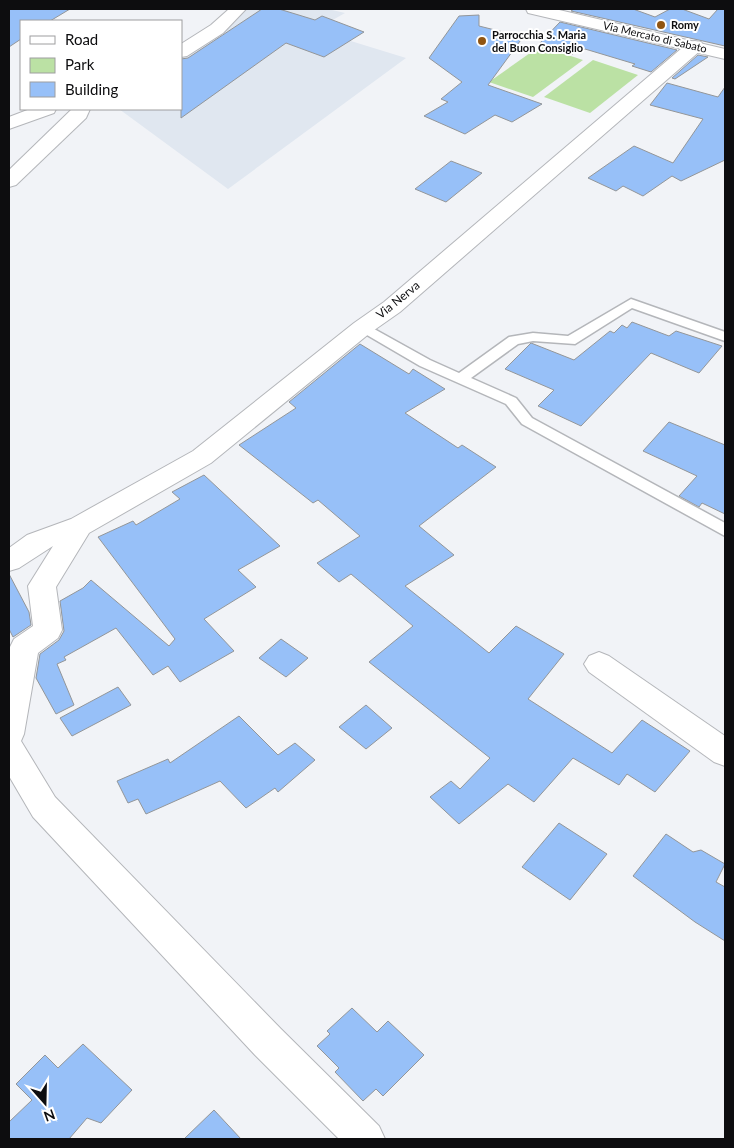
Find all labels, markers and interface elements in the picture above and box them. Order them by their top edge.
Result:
street label: Via Mercato di Sabato [602,18,708,55]
place label: Romy [671,18,699,31]
marker: Romy [655,19,667,31]
legend [20,20,182,110]
place label: Parrocchia S. Maria del Buon Consiglio [492,28,586,54]
text: Road [65,30,98,48]
marker: Parrocchia S. Maria del Buon Consiglio [476,35,488,47]
text: Park [65,55,95,73]
text: Building [65,80,118,98]
street label: Via Nerva [373,277,423,322]
north arrow [20,1078,70,1128]
text: N [42,1106,58,1126]

